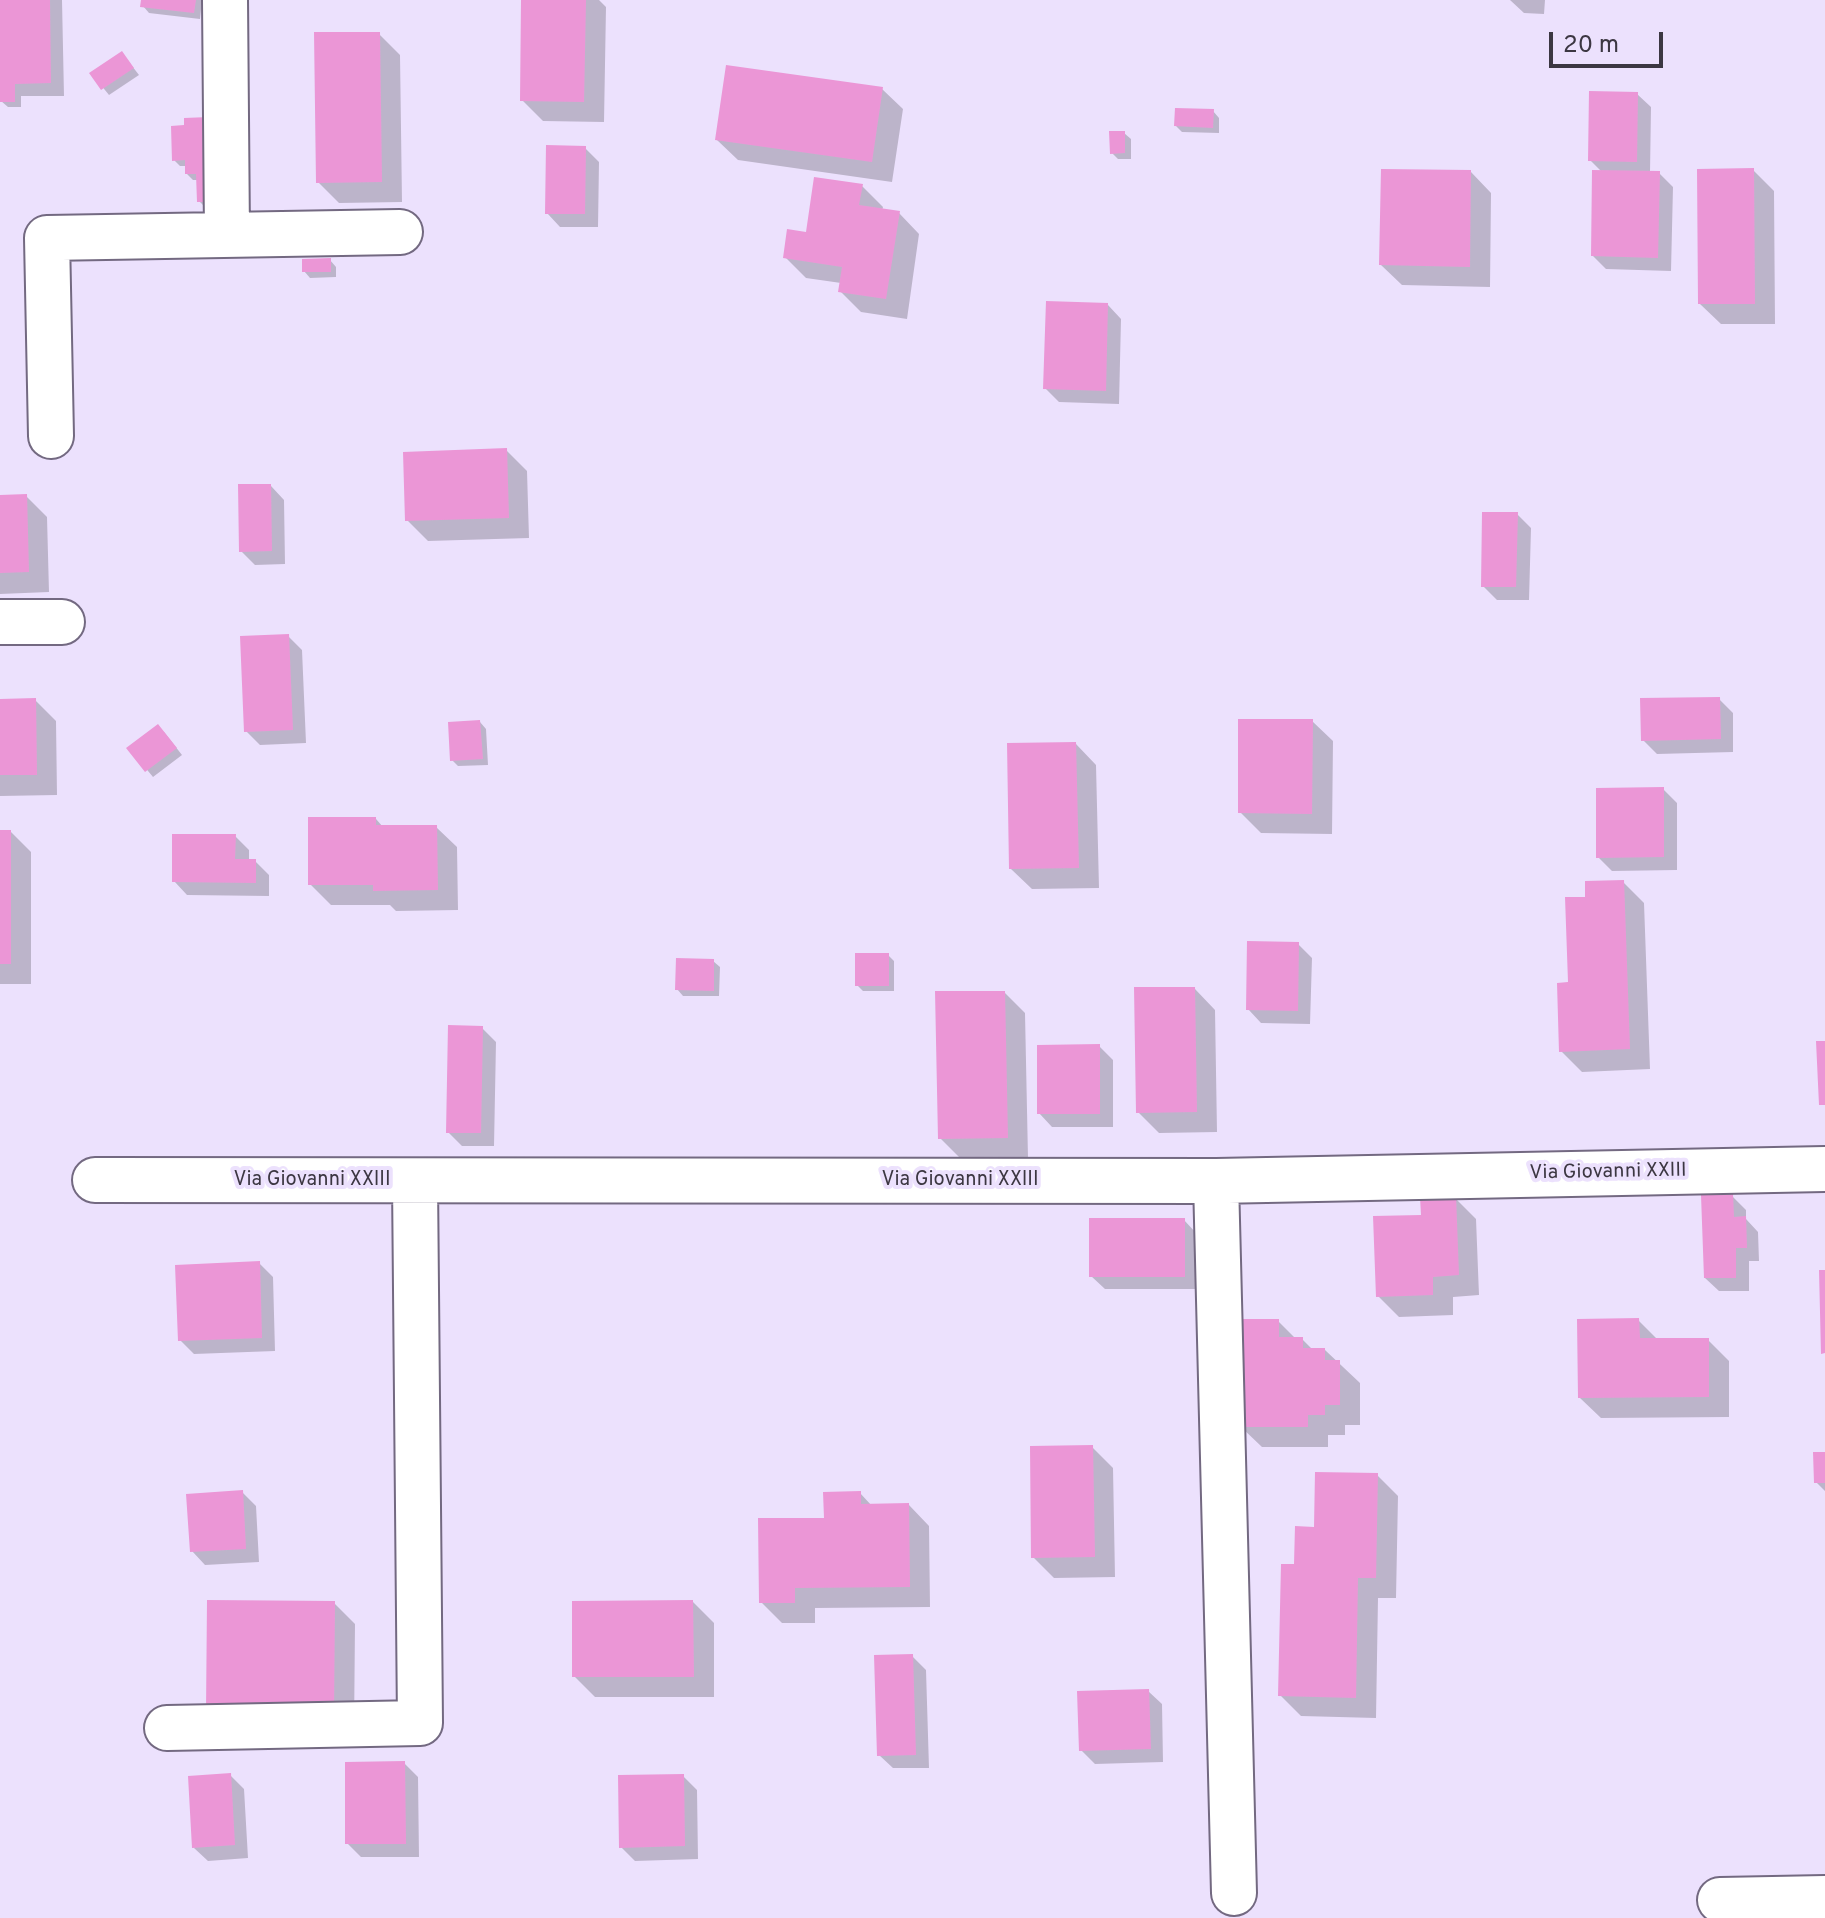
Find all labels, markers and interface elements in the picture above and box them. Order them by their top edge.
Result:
scale bar [1553,16,1667,66]
text: 20 m [1563,31,1619,61]
street label: Via Giovanni XXIII [1529,1160,1687,1186]
street label: Via Giovanni XXIII [233,1169,391,1193]
street label: Via Giovanni XXIII [881,1169,1039,1193]

